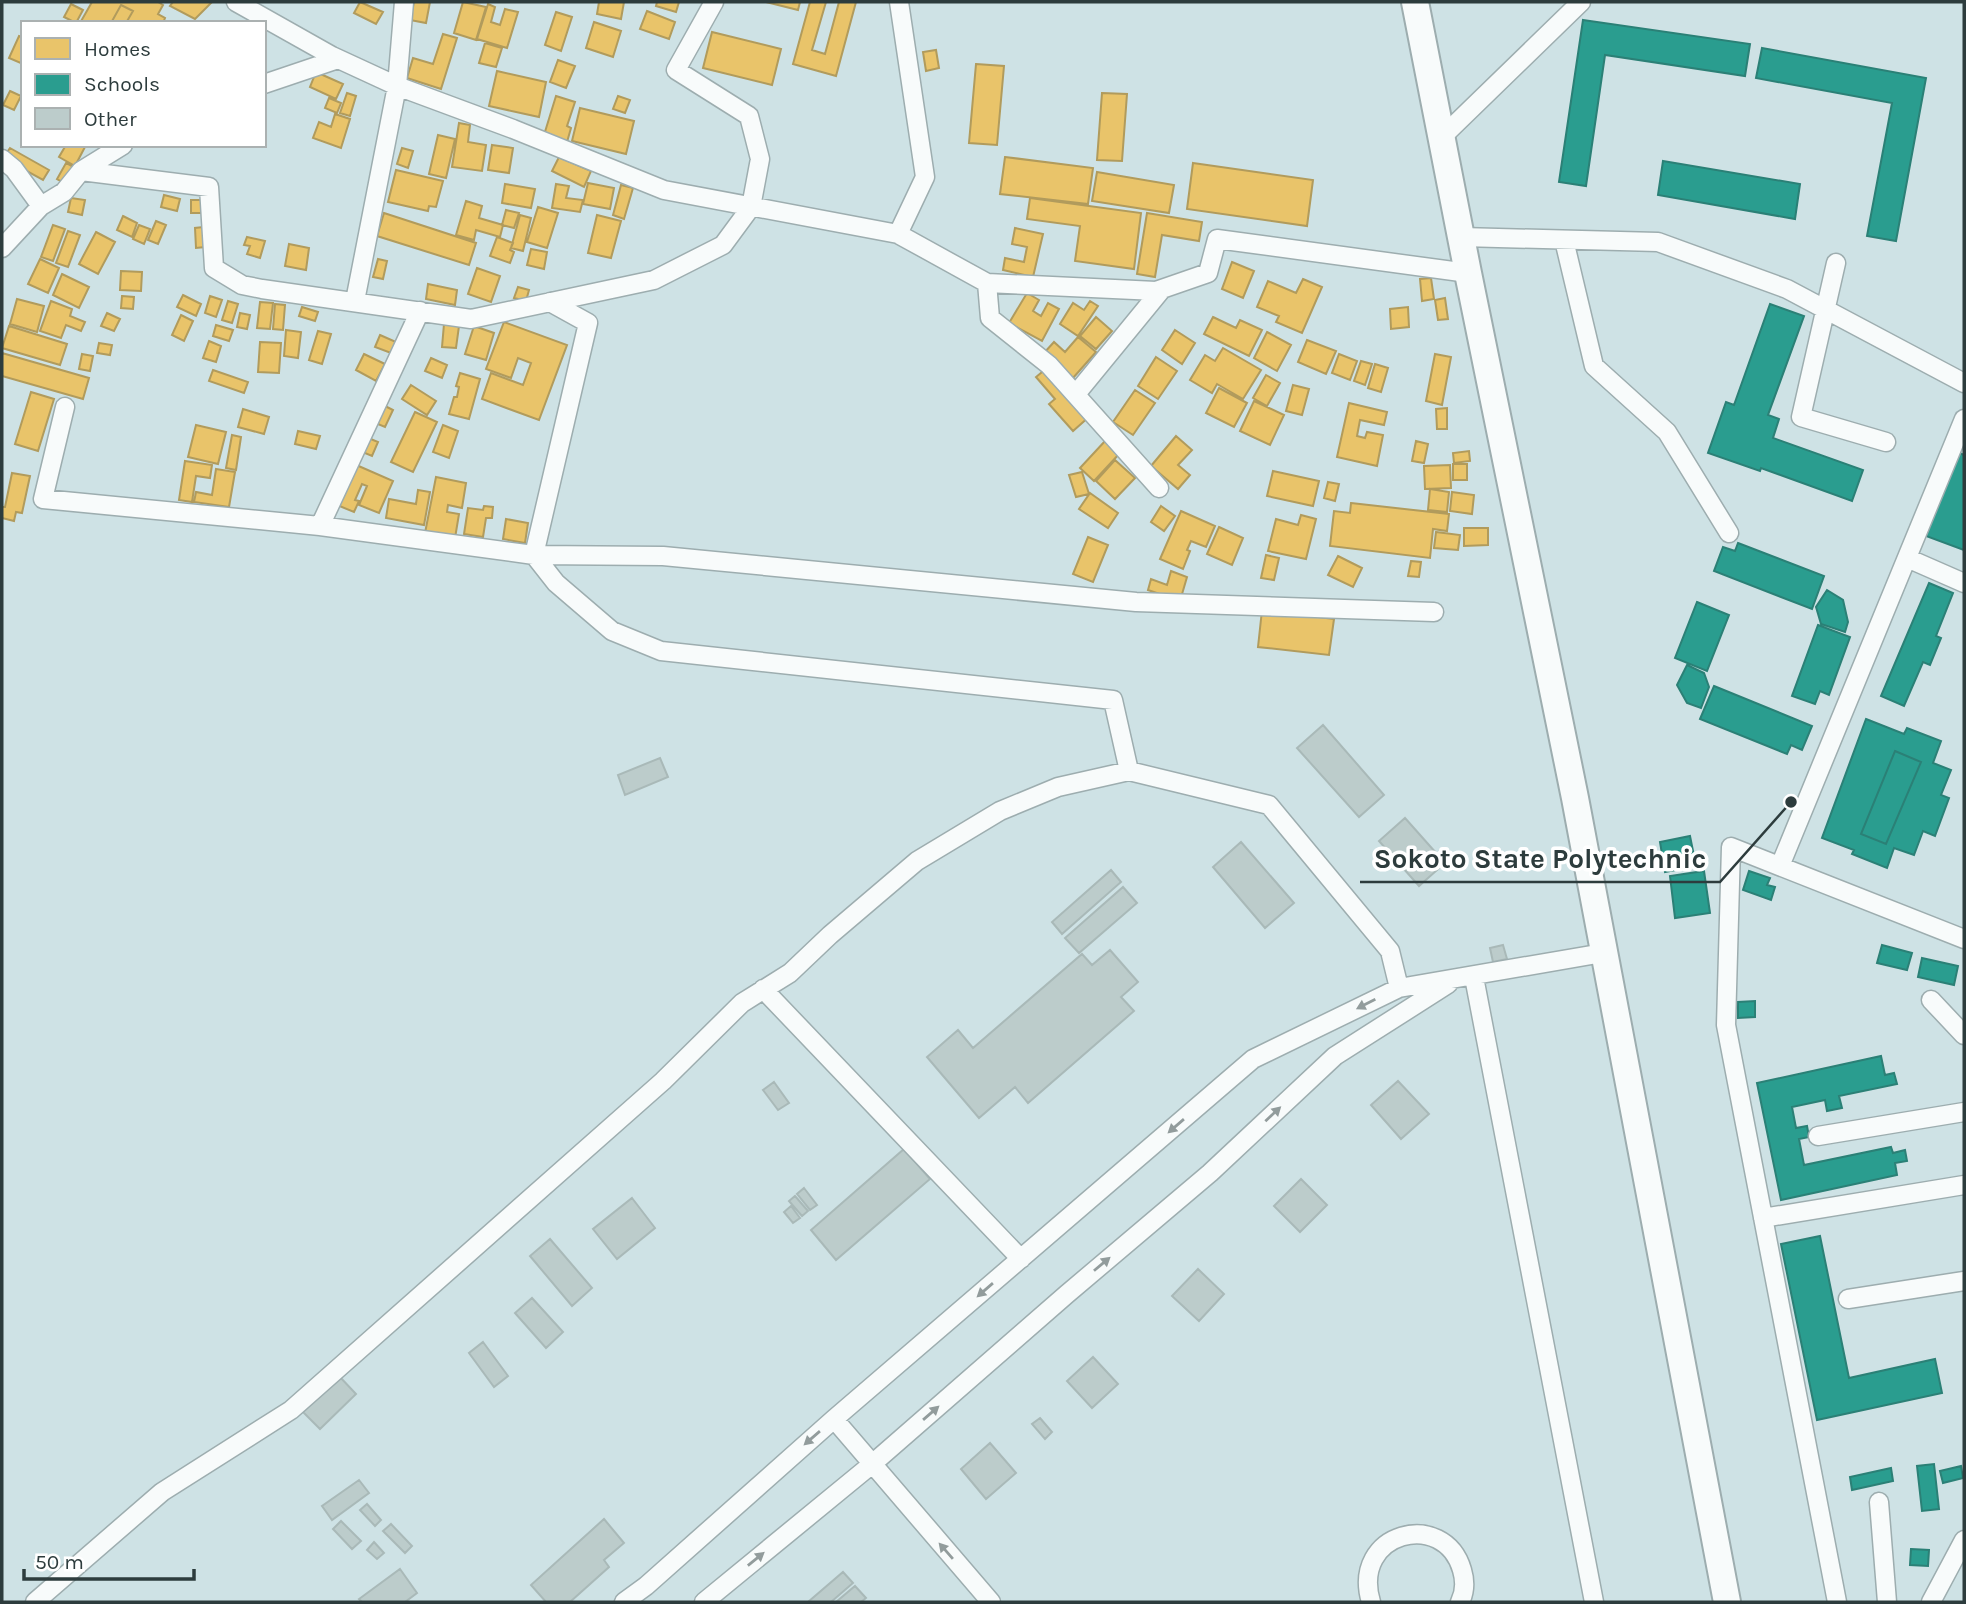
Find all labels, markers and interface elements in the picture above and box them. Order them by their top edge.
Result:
legend [21,21,266,147]
text: Homes [84,37,151,61]
text: Schools [84,72,160,96]
text: Other [84,107,137,131]
callout: Sokoto State Polytechnic [1360,833,1720,882]
text: Sokoto State Polytechnic [1374,842,1706,875]
one-way arrow [1356,999,1376,1010]
one-way arrow [1264,1106,1281,1122]
one-way arrow [1167,1118,1185,1134]
one-way arrow [1094,1257,1111,1272]
one-way arrow [976,1282,994,1298]
one-way arrow [922,1406,939,1421]
one-way arrow [803,1430,821,1446]
scale bar [24,1538,194,1582]
one-way arrow [938,1542,954,1560]
text: 50 m [35,1550,84,1574]
one-way arrow [748,1552,765,1567]

